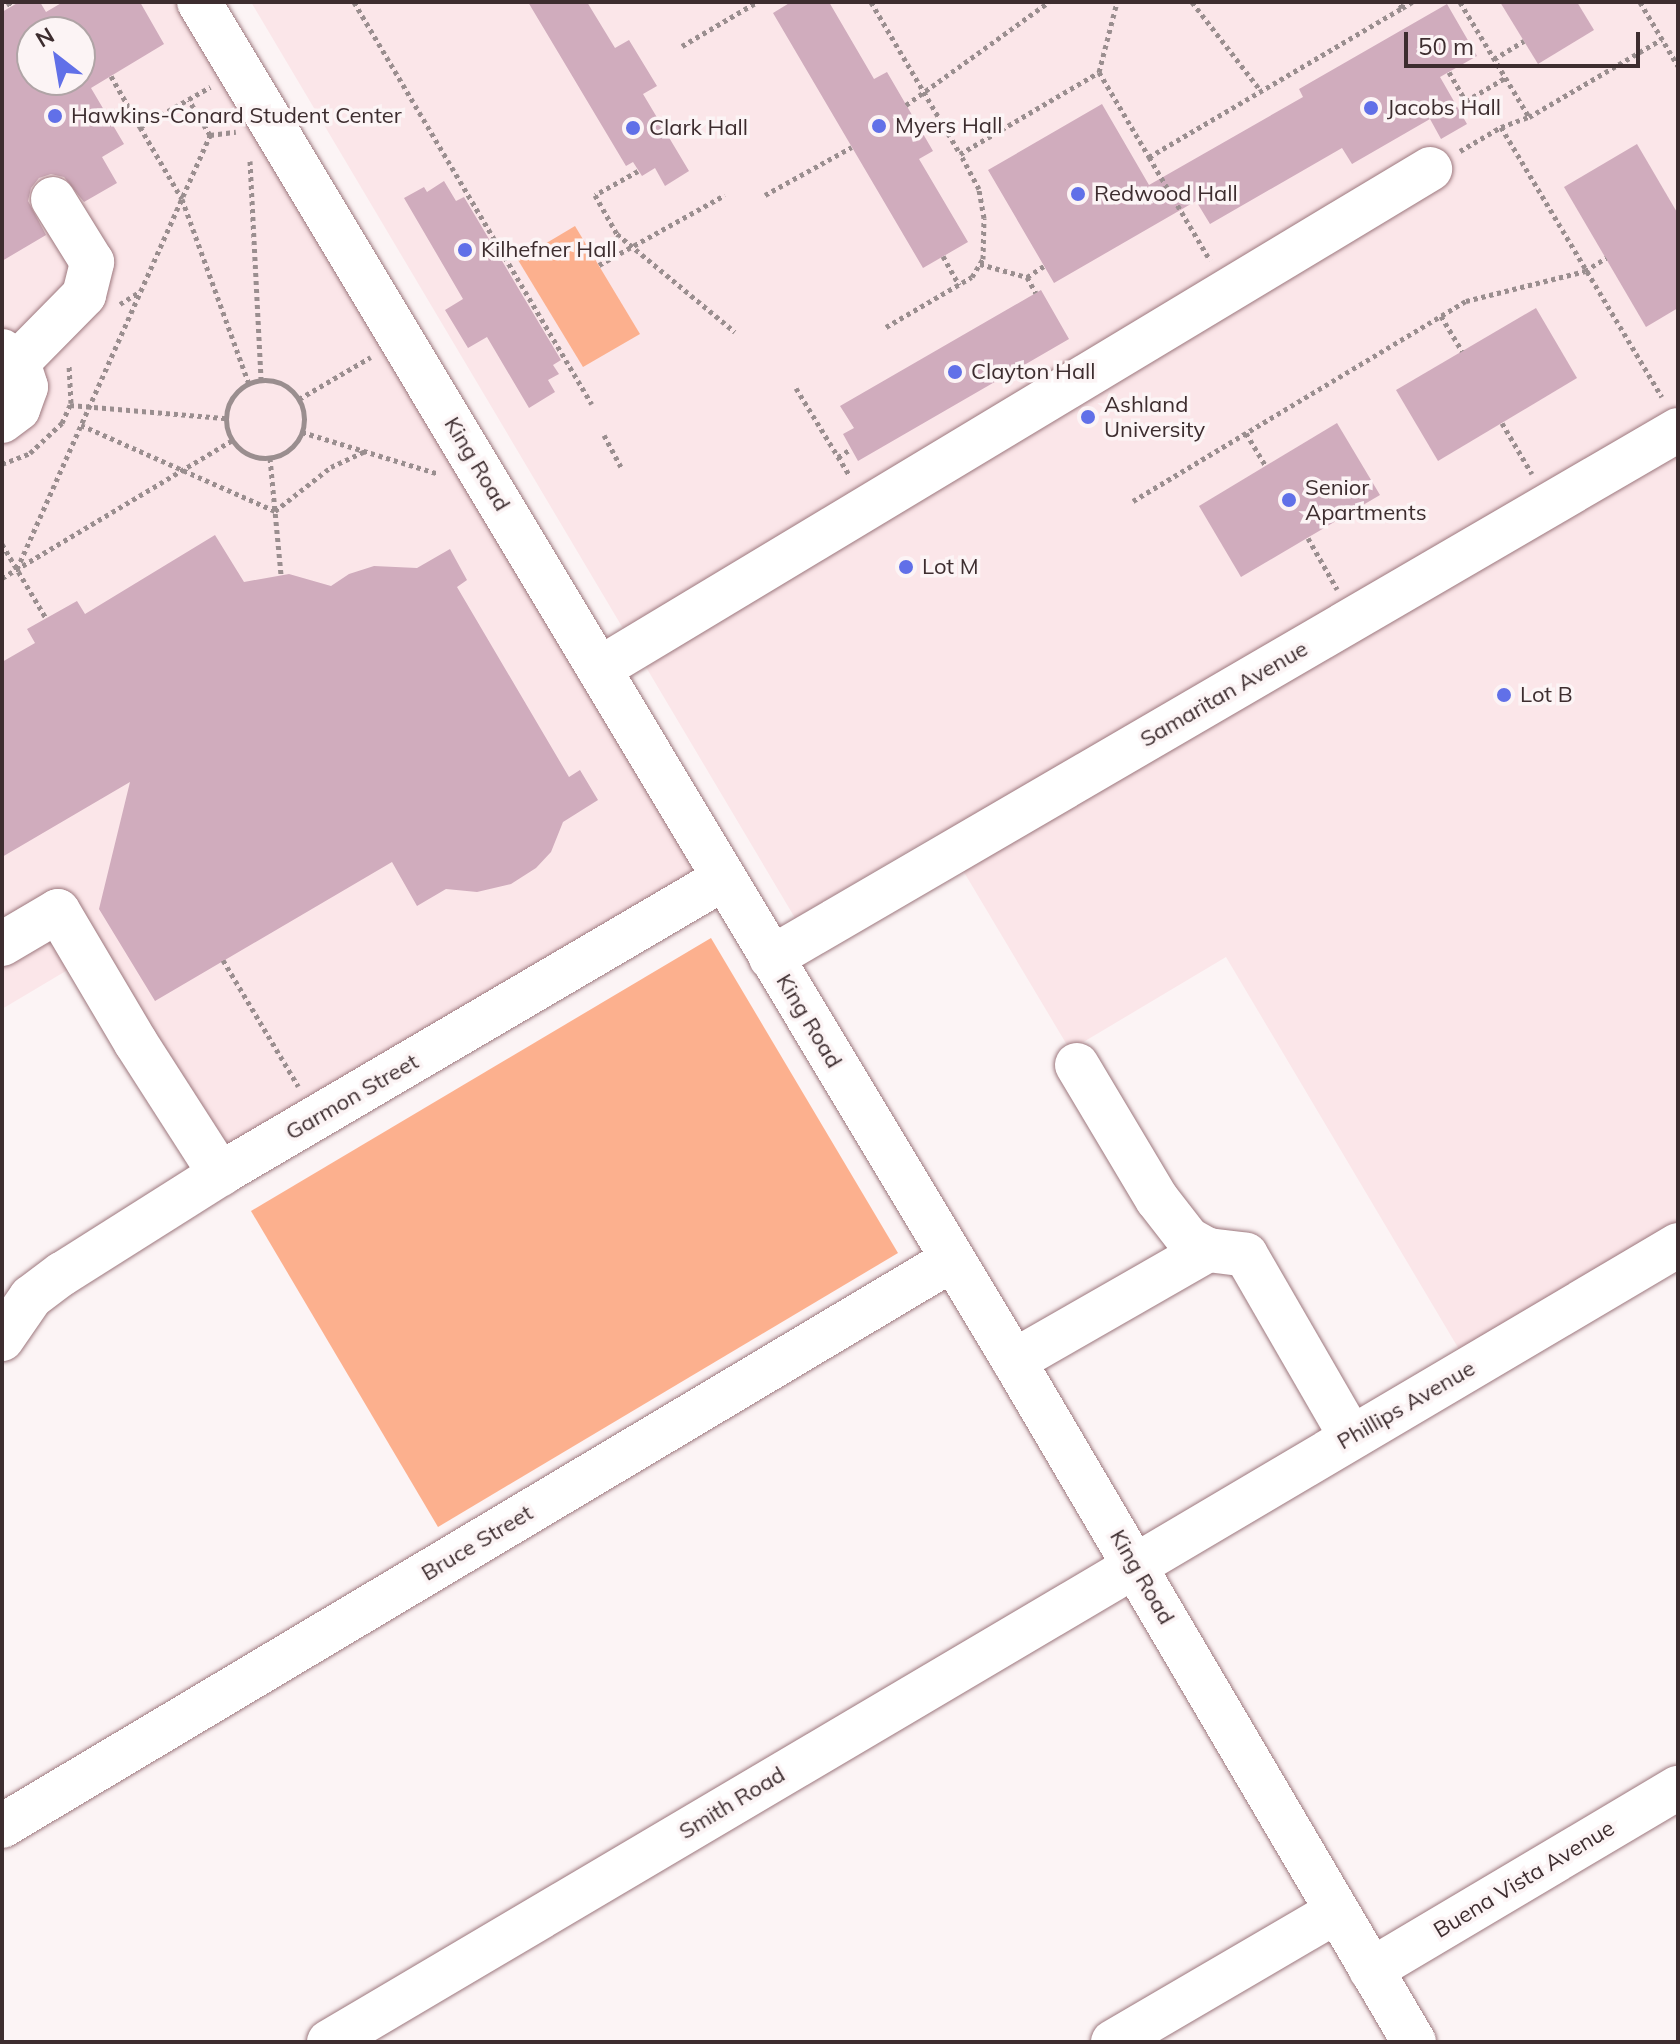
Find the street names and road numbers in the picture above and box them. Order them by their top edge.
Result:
street label: King Road [439,412,515,516]
street label: Samaritan Avenue [1136,635,1312,753]
street label: King Road [771,969,847,1073]
street label: Garmon Street [281,1048,423,1146]
street label: Phillips Avenue [1332,1355,1480,1455]
street label: Bruce Street [417,1500,537,1586]
street label: King Road [1104,1525,1180,1629]
street label: Smith Road [674,1761,790,1845]
street label: Buena Vista Avenue [1429,1815,1619,1943]

